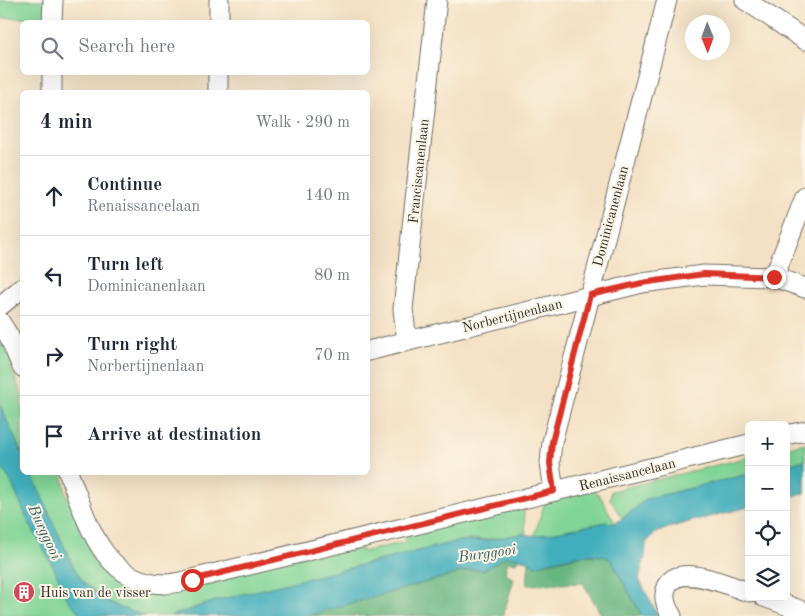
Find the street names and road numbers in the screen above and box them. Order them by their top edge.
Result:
street label: Franciscanenlaan [407,118,432,224]
street label: Dominicanenlaan [591,164,631,268]
street label: Norbertijnenlaan [461,297,564,335]
street label: Renaissancelaan [577,456,677,494]

